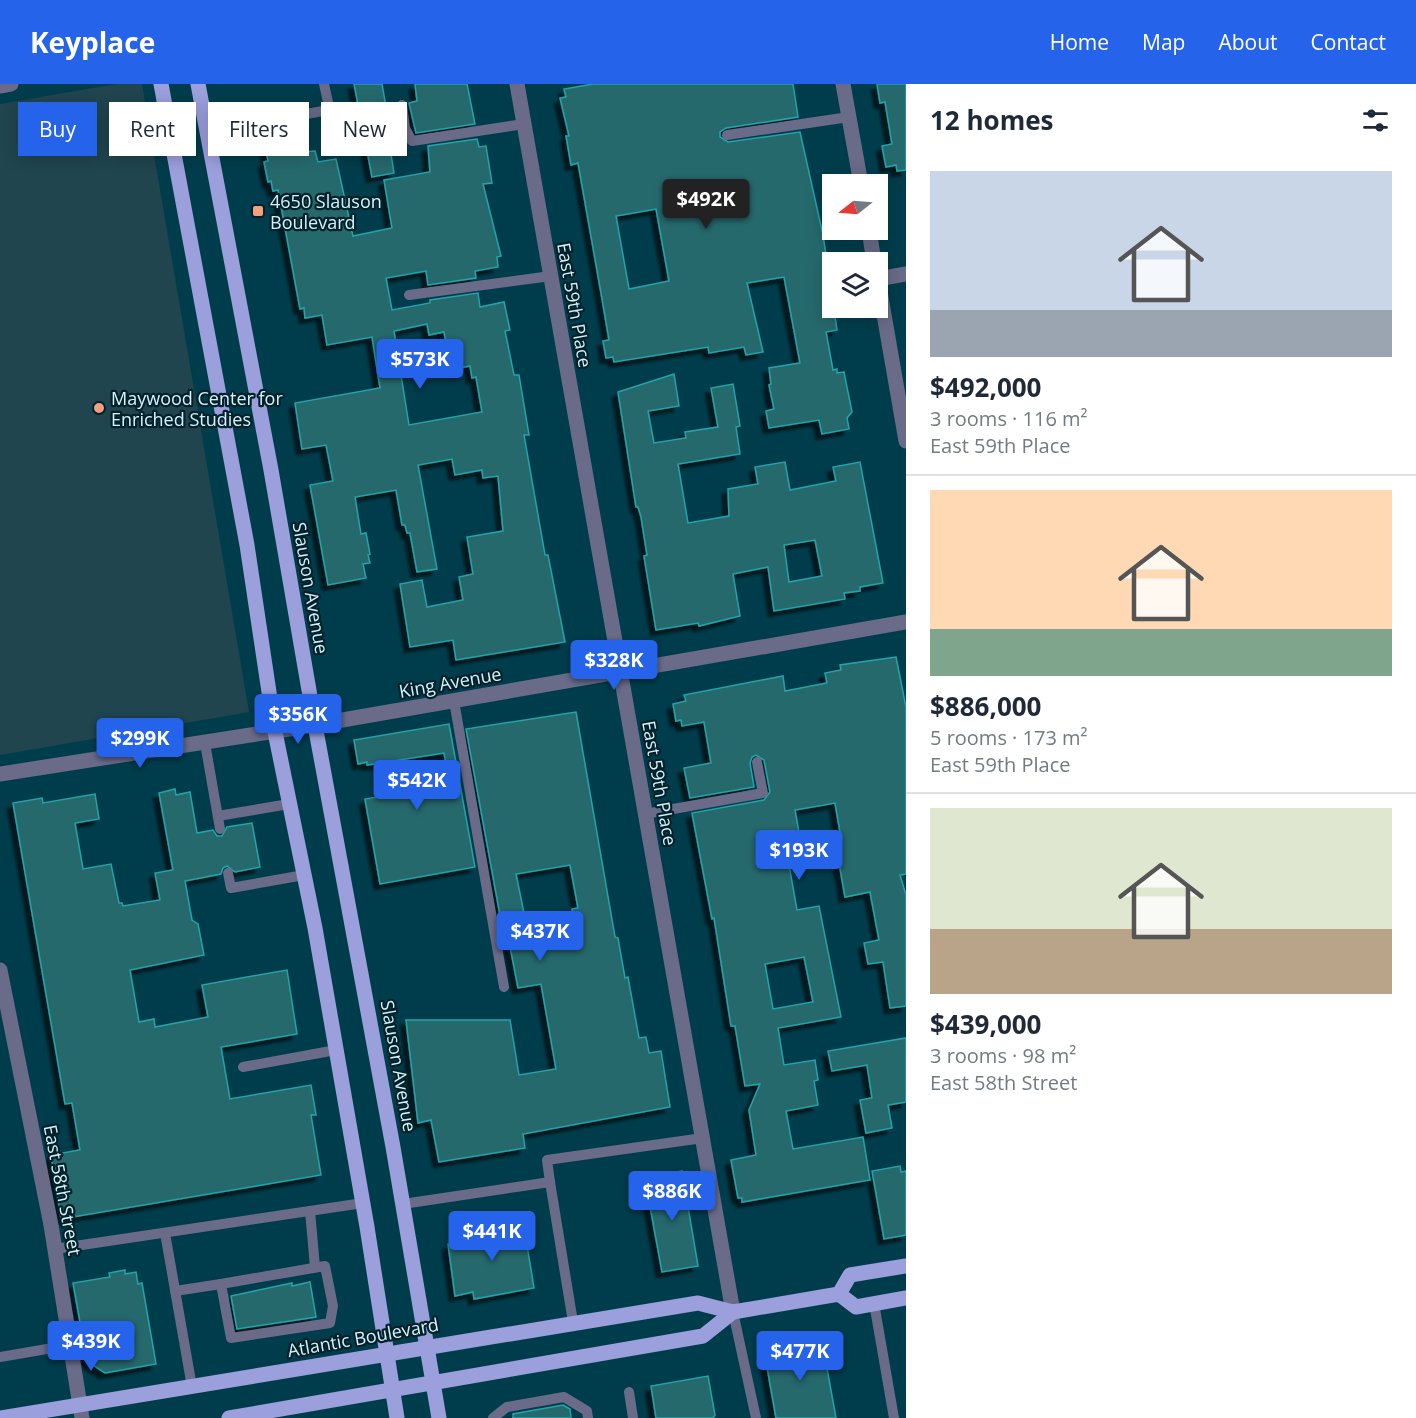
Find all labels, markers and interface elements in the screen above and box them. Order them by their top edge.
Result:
text: Keyplace [30,23,155,61]
text: Home [1050,28,1109,56]
text: Map [1142,28,1185,56]
text: About [1218,28,1278,56]
text: Contact [1311,28,1386,56]
chip: Buy [18,102,97,156]
chip: Rent [109,102,196,156]
chip: Filters [208,102,309,156]
chip: New [321,102,407,156]
text: 12 homes [930,102,1054,138]
icon: filters [1359,104,1392,137]
north arrow [822,174,888,240]
map controls [822,174,888,318]
pin: $492K [664,179,748,230]
text: $492K [676,185,736,212]
place label: 4650 Slauson Boulevard [270,189,382,234]
marker: 4650 Slauson Boulevard [251,204,265,218]
icon: home [1107,210,1215,318]
street label: East 59th Place [552,241,598,369]
button: layers [822,252,888,318]
pin: $573K [378,339,462,390]
text: $573K [390,345,450,372]
text: $492,000 [930,369,1041,405]
place label: Maywood Center for Enriched Studies [111,386,283,431]
marker: Maywood Center for Enriched Studies [92,401,106,415]
text: 3 rooms · 116 m² [930,405,1088,432]
text: East 59th Place [930,432,1071,459]
street label: Slauson Avenue [288,520,334,656]
icon: home [1107,529,1215,637]
pin: $328K [572,640,656,691]
text: $328K [584,646,644,673]
street label: King Avenue [397,661,503,703]
text: $886,000 [930,688,1041,724]
pin: $356K [256,694,340,745]
text: $356K [268,700,328,727]
pin: $299K [98,718,182,769]
street label: East 59th Place [637,719,683,847]
text: $299K [110,724,170,751]
text: 5 rooms · 173 m² [930,724,1088,751]
text: East 59th Place [930,751,1071,778]
pin: $542K [375,760,459,811]
text: $542K [387,766,447,793]
pin: $193K [757,830,841,881]
text: $193K [769,836,829,863]
icon: home [1107,847,1215,955]
pin: $437K [498,911,582,962]
text: $437K [510,917,570,944]
street label: Slauson Avenue [376,998,422,1134]
text: $439,000 [930,1006,1041,1042]
text: 3 rooms · 98 m² [930,1042,1076,1069]
text: East 58th Street [930,1069,1077,1096]
street label: East 58th Street [39,1123,87,1257]
pin: $886K [630,1171,714,1222]
text: $886K [642,1177,702,1204]
pin: $441K [450,1211,534,1262]
text: $441K [462,1217,522,1244]
street label: Atlantic Boulevard [286,1312,440,1362]
pin: $439K [49,1321,133,1372]
text: $439K [61,1327,121,1354]
pin: $477K [758,1331,842,1382]
text: $477K [770,1337,830,1364]

